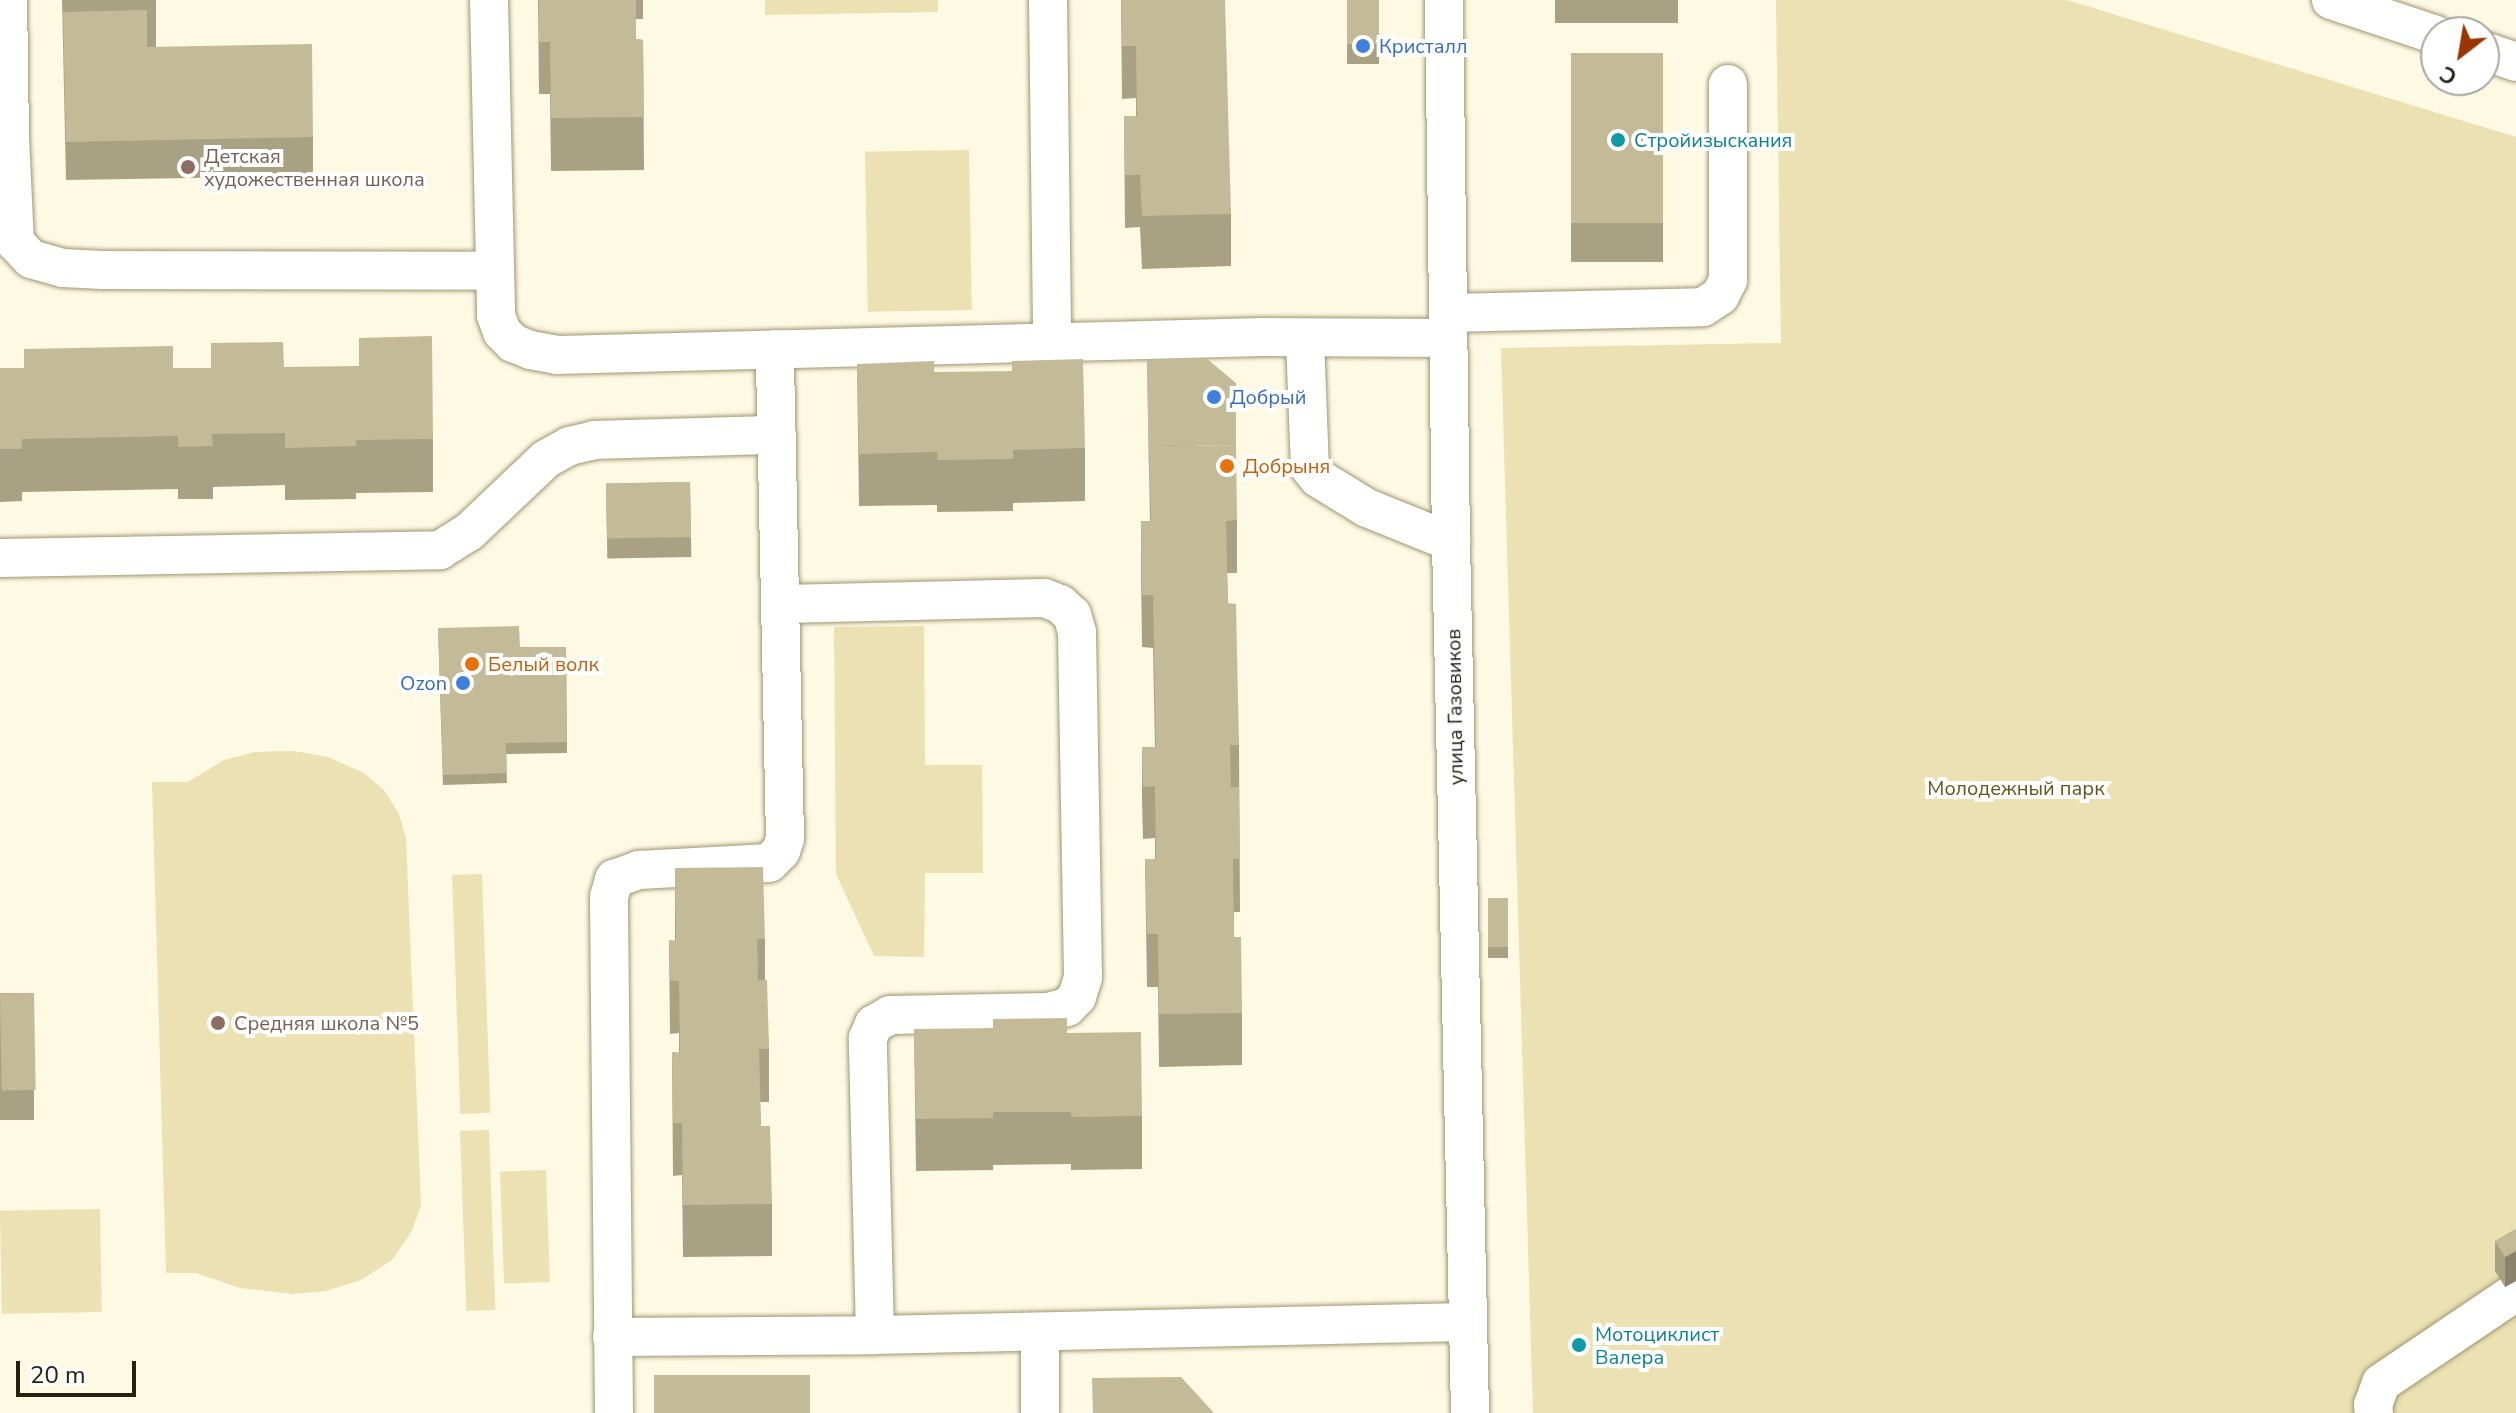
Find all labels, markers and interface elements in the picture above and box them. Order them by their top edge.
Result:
north arrow [2420,16,2500,96]
place label: Кристалл [1379,34,1467,58]
marker: Кристалл [1354,37,1372,55]
text: С [2435,58,2463,92]
place label: Стройизыскания [1634,128,1792,152]
marker: Стройизыскания [1609,131,1627,149]
place label: Детская художественная школа [204,144,425,191]
marker: Детская художественная школа [179,158,197,176]
place label: Добрый [1230,385,1306,409]
marker: Добрый [1205,388,1223,406]
place label: Добрыня [1243,454,1330,478]
marker: Добрыня [1218,457,1236,475]
street label: улица Газовиков [1442,629,1468,785]
place label: Белый волк [488,652,599,676]
marker: Белый волк [463,655,481,673]
place label: Ozon [400,671,447,695]
marker: Ozon [454,674,472,692]
park label: Молодежный парк [1927,776,2105,800]
place label: Средняя школа №5 [234,1011,419,1035]
marker: Средняя школа №5 [209,1014,227,1032]
place label: Мотоциклист Валера [1595,1322,1719,1369]
marker: Мотоциклист Валера [1570,1336,1588,1354]
scale bar [20,1345,140,1395]
text: 20 m [30,1359,86,1391]

